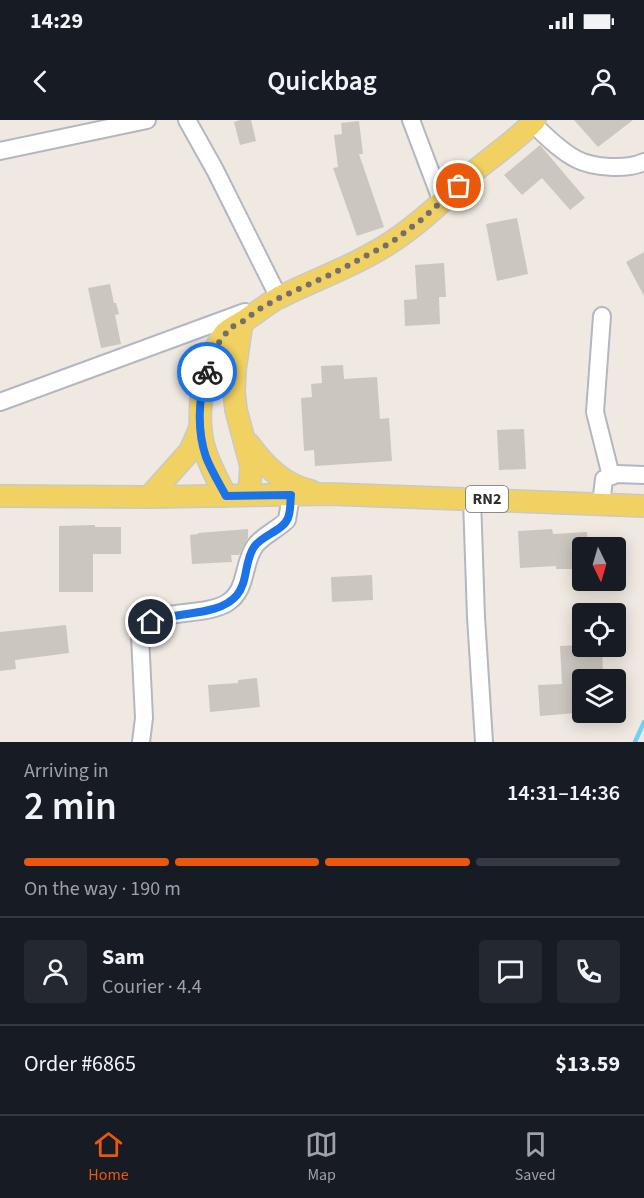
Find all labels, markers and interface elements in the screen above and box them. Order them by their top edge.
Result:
text: 14:29 [30,5,83,37]
text: Quickbag [267,62,377,101]
icon: back [24,65,57,98]
icon: person [587,65,620,98]
pin [433,160,484,211]
icon: bag [442,169,475,202]
courier [177,342,237,402]
icon: bike [191,356,224,389]
road number: RN2 [466,486,508,512]
north arrow [572,537,626,591]
map controls [572,537,626,723]
pin [125,596,176,647]
button: locate [572,603,626,657]
icon: home [134,605,167,638]
button: layers [572,669,626,723]
text: Arriving in [24,757,109,785]
text: 14:31–14:36 [507,777,620,809]
text: 2 min [24,779,117,835]
text: On the way · 190 m [24,875,181,903]
button: person [24,940,87,1003]
button: chat [479,940,542,1003]
button: phone [557,940,620,1003]
text: Sam [102,941,145,973]
text: Courier · 4.4 [102,973,202,1001]
text: Order #6865 [24,1048,136,1080]
text: $13.59 [555,1048,620,1080]
tab: Home [88,1128,129,1186]
tab: Map [305,1128,338,1186]
tab: Saved [515,1128,556,1186]

